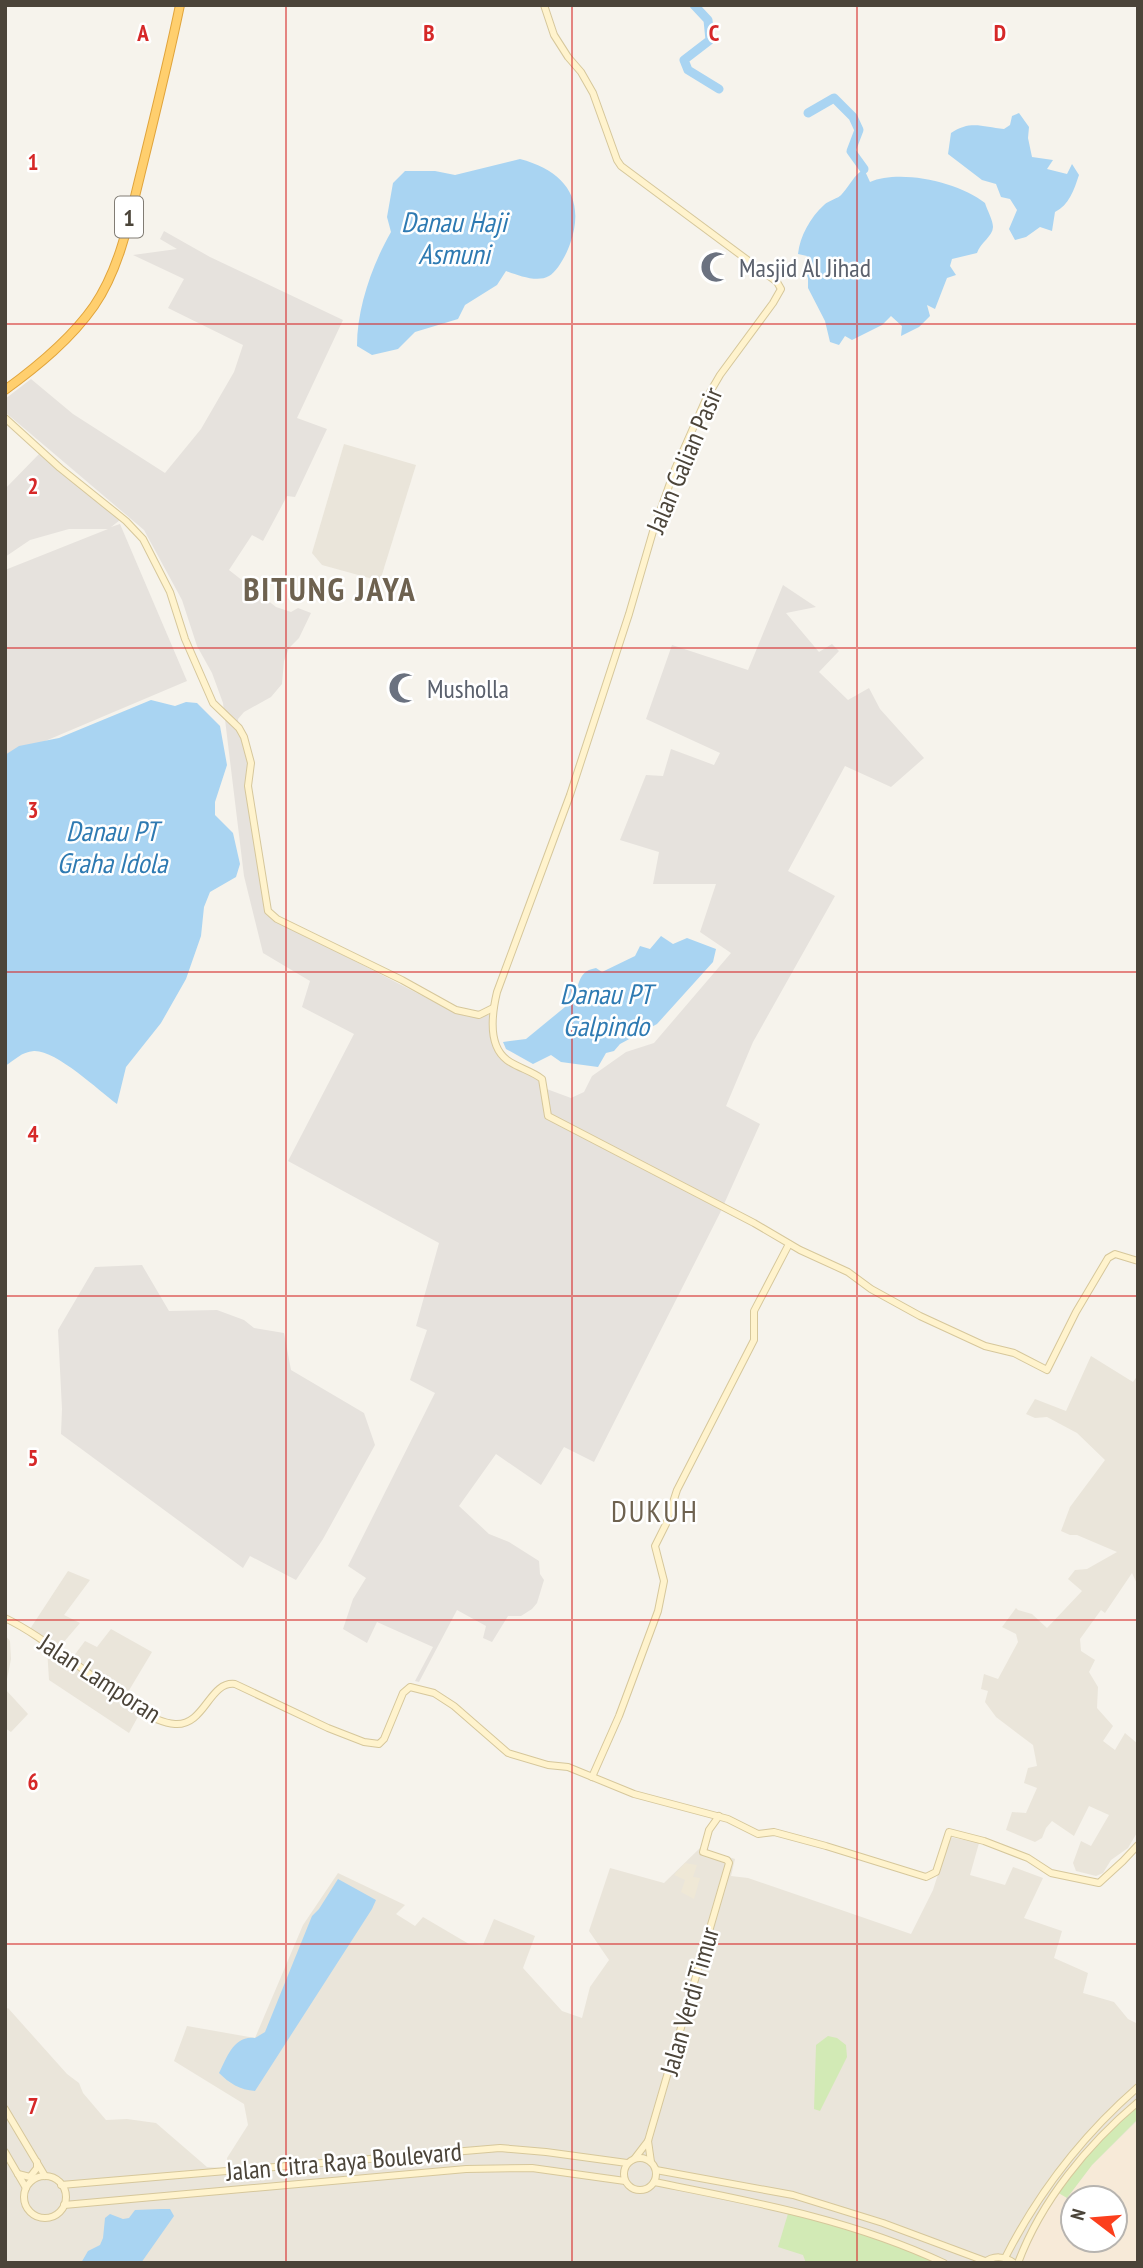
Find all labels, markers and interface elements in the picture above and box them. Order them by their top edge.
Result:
text: A [136,18,149,47]
text: B [423,18,435,47]
text: C [709,18,720,47]
text: D [994,18,1006,47]
text: 1 [28,147,39,176]
road number: 1 [115,196,143,238]
water label: Danau Haji Asmuni [401,203,511,272]
mosque icon: Masjid Al Jihad [699,250,733,284]
place label: Masjid Al Jihad [739,251,871,284]
street label: Jalan Galian Pasir [638,382,730,539]
text: 2 [28,471,39,500]
district label: BITUNG JAYA [243,567,417,610]
mosque icon: Musholla [387,671,421,705]
place label: Musholla [427,672,509,705]
text: 3 [28,795,39,824]
water label: Danau PT Graha Idola [57,812,169,881]
water label: Danau PT Galpindo [560,975,658,1044]
text: 4 [28,1119,39,1148]
text: 5 [28,1443,39,1472]
district label: DUKUH [611,1491,699,1530]
street label: Jalan Lamporan [32,1626,167,1730]
text: 6 [28,1767,39,1796]
street label: Jalan Verdi Timur [652,1923,726,2080]
text: 7 [28,2091,39,2120]
street label: Jalan Citra Raya Boulevard [224,2134,463,2188]
north arrow [1059,2184,1129,2254]
text: N [1065,2206,1091,2223]

